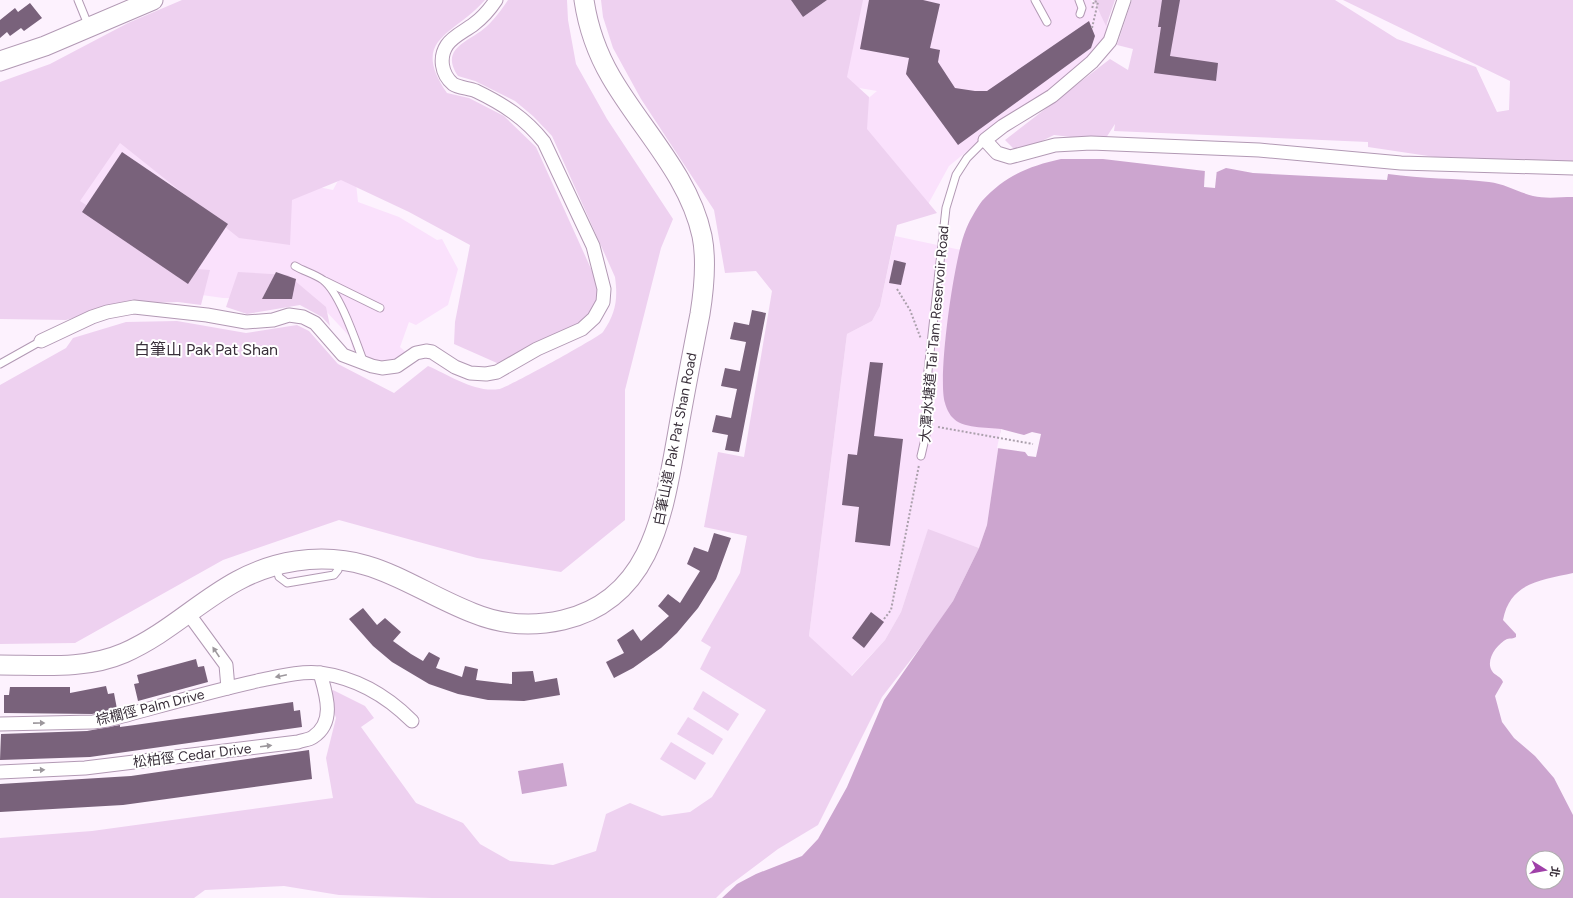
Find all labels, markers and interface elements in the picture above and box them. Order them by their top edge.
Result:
street label: 大潭水塘道 Tai Tam Reservoir Road [917,225,952,443]
district label: 白筆山 Pak Pat Shan [134,340,278,359]
street label: 白筆山道 Pak Pat Shan Road [650,351,701,527]
one-way arrow [213,646,220,657]
one-way arrow [275,674,287,680]
street label: 棕櫚徑 Palm Drive [94,686,207,729]
one-way arrow [33,720,46,726]
street label: 松柏徑 Cedar Drive [132,740,253,771]
one-way arrow [259,743,272,749]
one-way arrow [33,767,45,774]
north arrow [1525,850,1565,890]
text: 北 [1547,865,1562,878]

